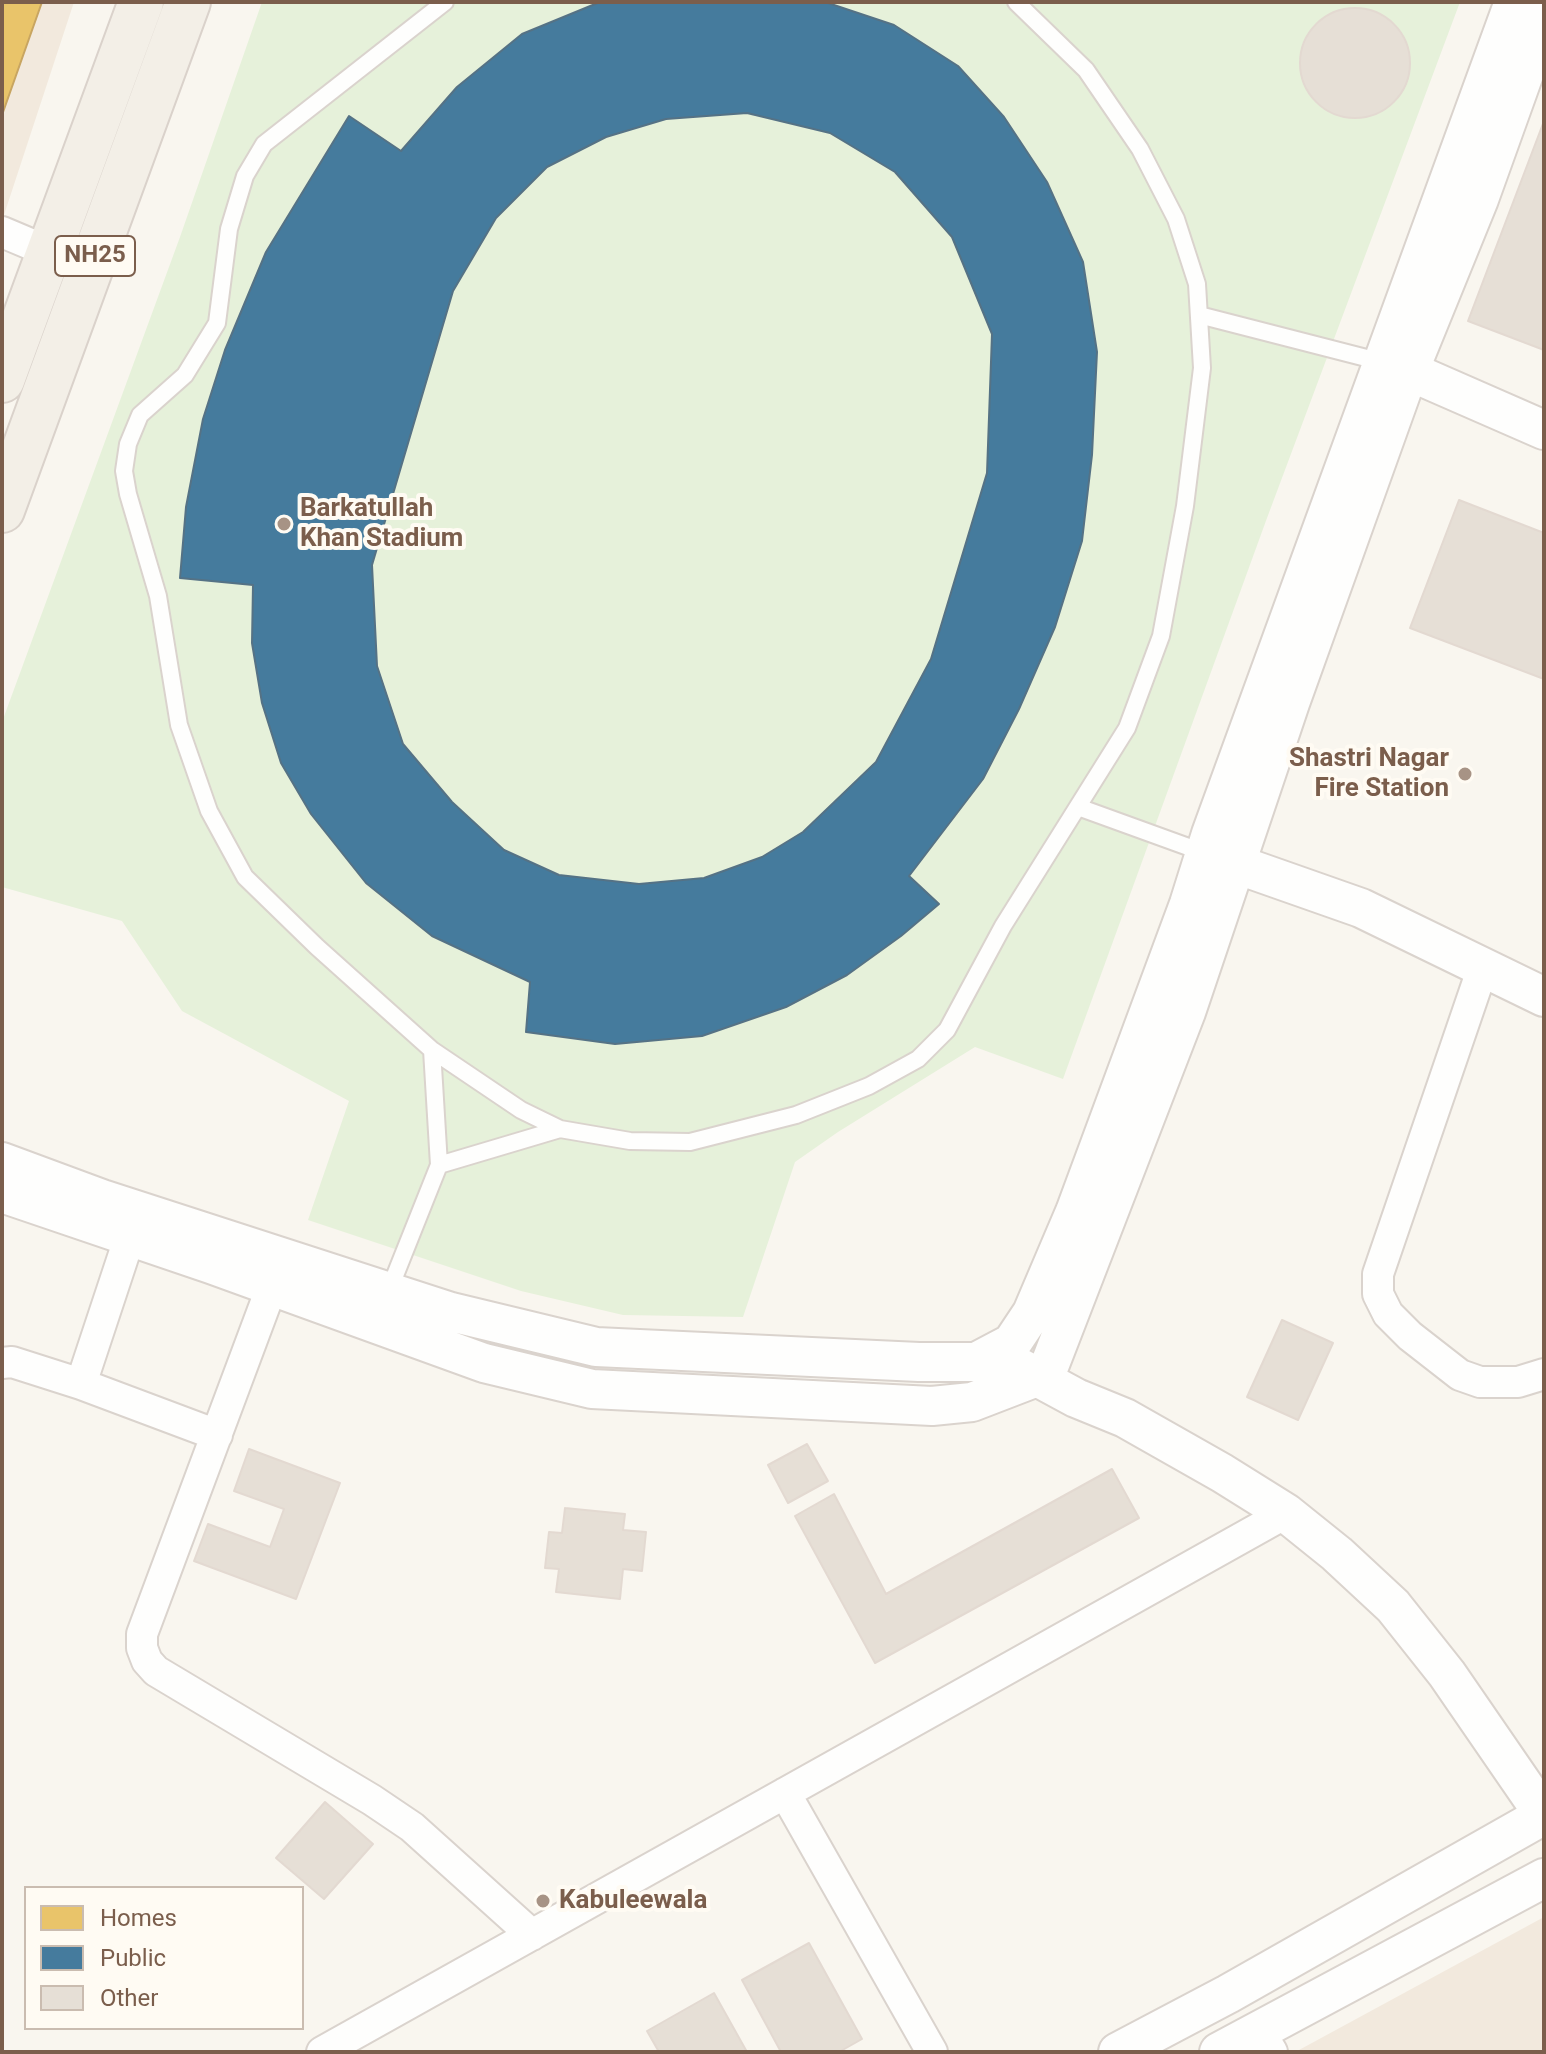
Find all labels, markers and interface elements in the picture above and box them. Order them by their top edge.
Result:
road number: NH25 [55,236,135,276]
place label: Barkatullah Khan Stadium [300,493,463,554]
marker: Barkatullah Khan Stadium [275,515,293,533]
place label: Shastri Nagar Fire Station [1289,743,1449,804]
marker: Shastri Nagar Fire Station [1456,765,1474,783]
place label: Kabuleewala [559,1885,707,1917]
legend [24,1886,304,2030]
marker: Kabuleewala [534,1892,552,1910]
text: Homes [100,1904,177,1932]
text: Public [100,1944,166,1972]
text: Other [100,1984,158,2012]

